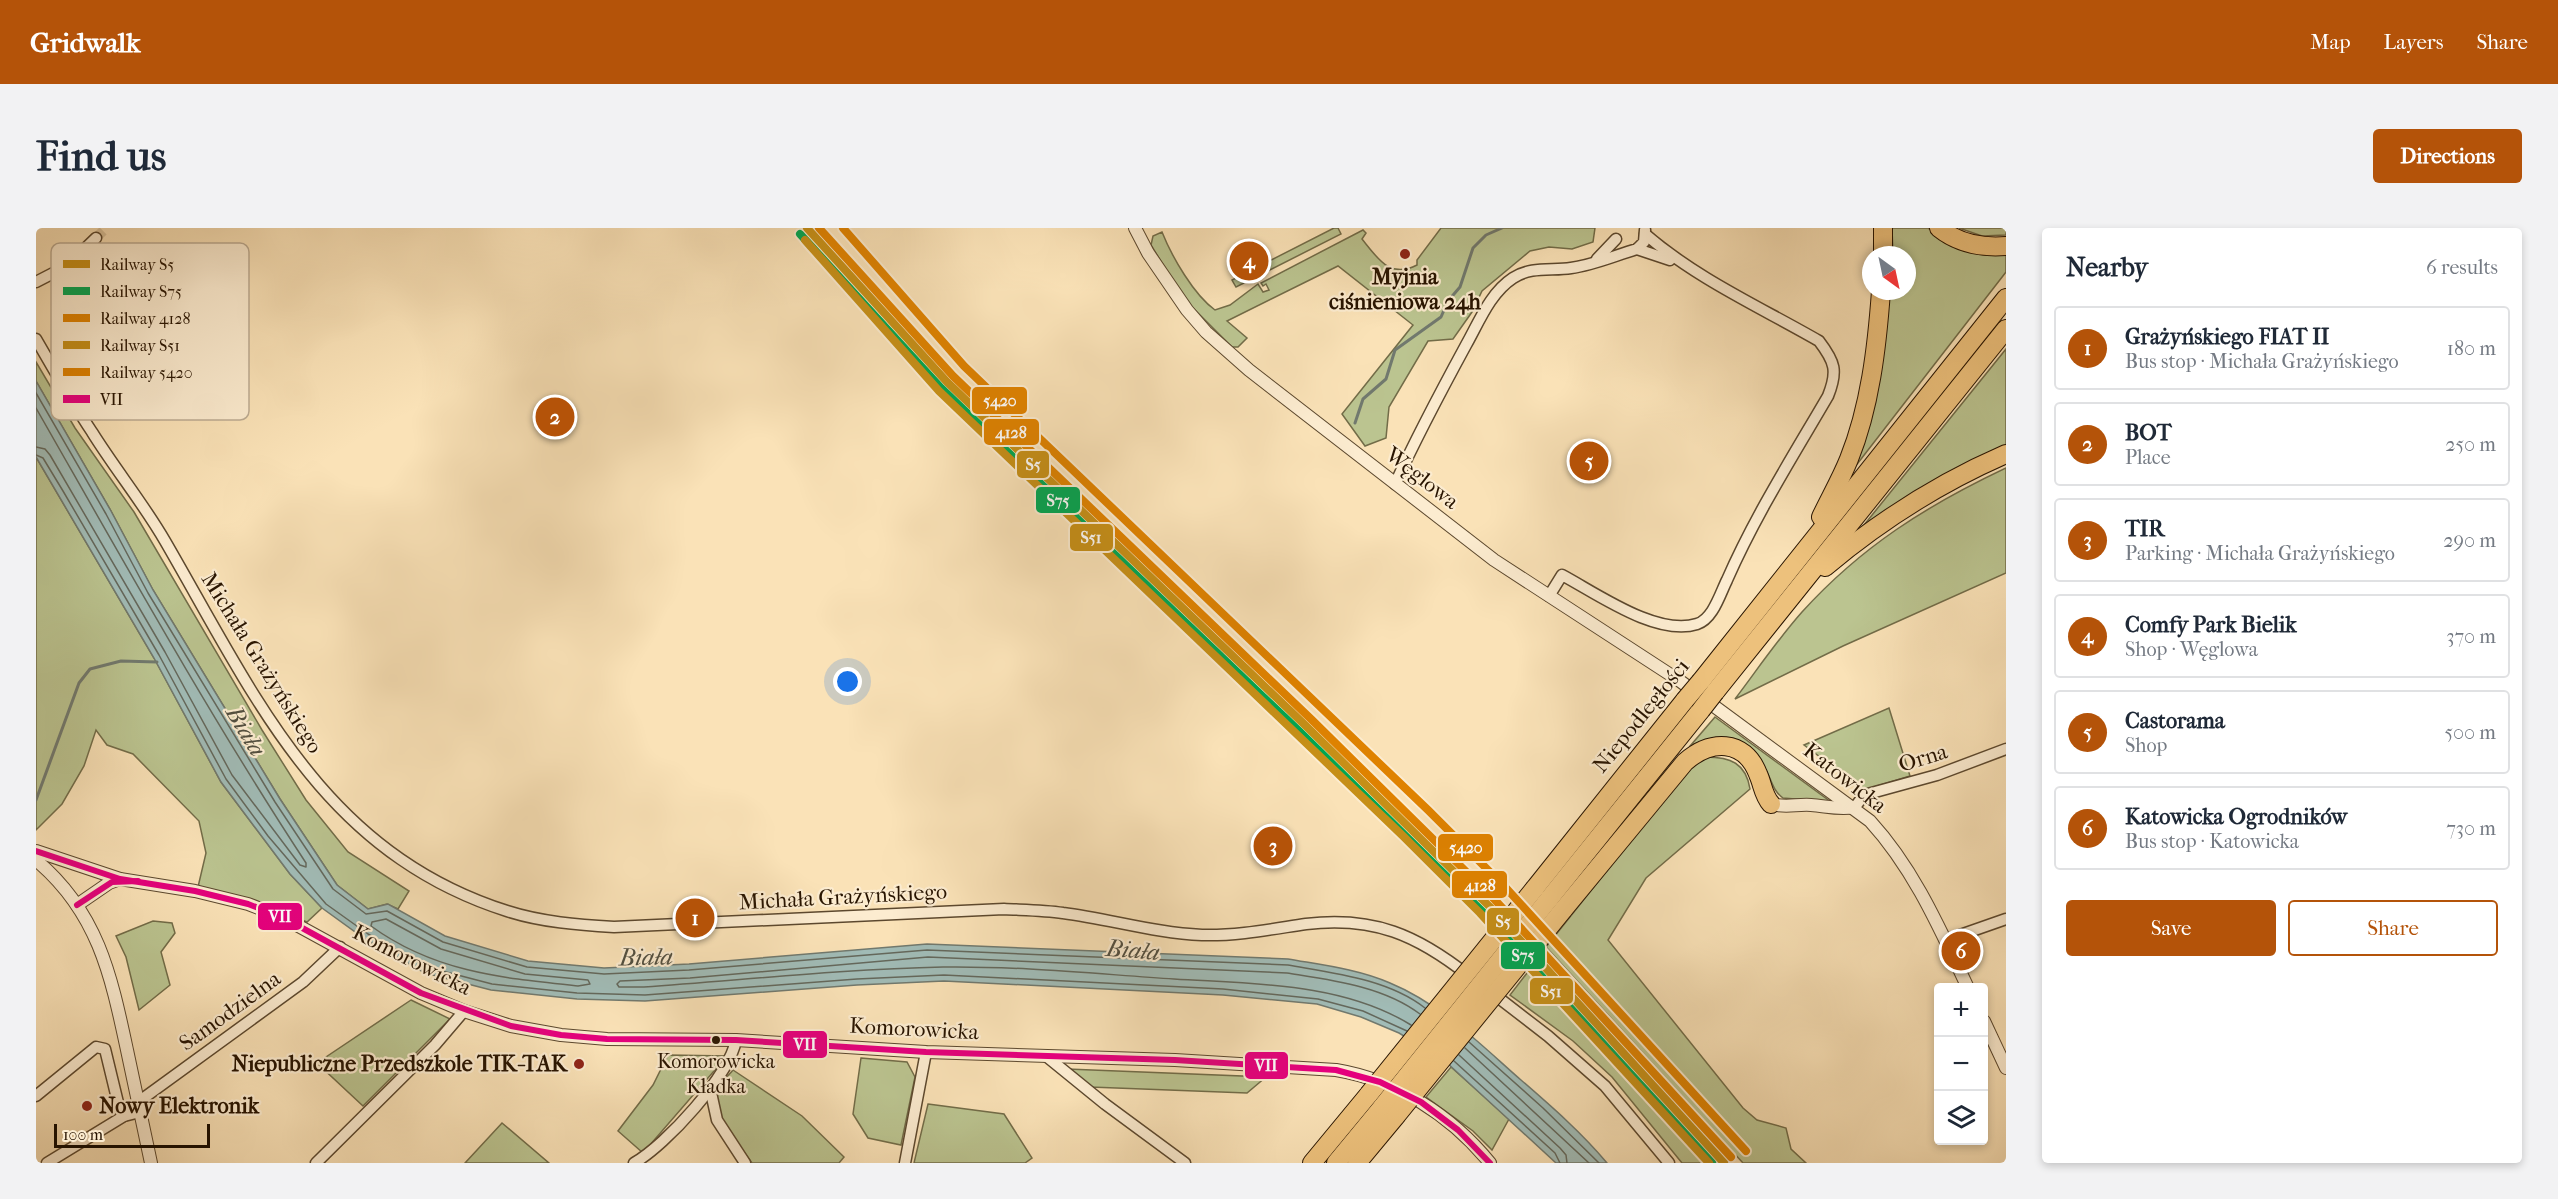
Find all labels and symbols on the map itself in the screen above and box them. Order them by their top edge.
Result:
pin: 4 [1230,238,1268,284]
legend [51,243,249,420]
north arrow [1862,246,1916,300]
marker: Myjnia ciśnieniowa 24h [1398,247,1412,261]
text: Railway S5 [100,255,174,274]
place label: Myjnia ciśnieniowa 24h [1329,264,1482,315]
text: Railway S75 [100,282,182,301]
text: Railway 4128 [100,309,191,328]
text: Railway S51 [100,336,180,355]
text: Railway 5420 [100,363,192,382]
line badge: 5420 [971,386,1028,415]
text: VII [99,390,123,409]
text: 5420 [983,391,1017,411]
pin: 2 [536,394,574,440]
line badge: 4128 [983,418,1040,446]
text: 4128 [994,423,1027,443]
pin: 5 [1570,438,1608,484]
street label: Węglowa [1379,441,1464,515]
line badge: S5 [1016,450,1050,479]
text: S5 [1025,455,1041,474]
line badge: S75 [1035,486,1081,514]
text: S75 [1047,491,1070,510]
line badge: S51 [1069,523,1114,552]
text: S51 [1081,528,1102,547]
street label: Michała Grażyńskiego [196,568,328,758]
street label: Niepodległości [1587,654,1695,778]
your location [833,667,862,696]
water label: Biała [219,699,272,761]
street label: Katowicka [1798,737,1893,819]
street label: Orna [1895,738,1951,778]
pin: 3 [1254,824,1292,868]
line badge: 5420 [1437,833,1494,862]
text: 5420 [1449,838,1483,858]
line badge: 4128 [1451,870,1508,899]
text: 4128 [1463,876,1496,896]
street label: Michała Grażyńskiego [738,879,948,915]
pin: 1 [676,896,714,940]
line badge: VII [257,902,303,931]
text: VII [268,907,292,926]
line badge: S5 [1486,907,1520,936]
text: S5 [1495,912,1511,931]
street label: Komorowicka [348,919,476,1001]
pin: 6 [1942,928,1980,974]
water label: Biała [1103,934,1161,966]
line badge: S75 [1500,941,1546,970]
water label: Biała [617,943,673,972]
text: S75 [1512,946,1535,965]
street label: Samodzielna [174,965,286,1056]
line badge: S51 [1529,977,1574,1005]
text: S51 [1541,982,1562,1001]
street label: Komorowicka [849,1013,980,1045]
line badge: VII [782,1030,828,1059]
marker: Komorowicka Kładka [710,1034,722,1046]
text: VII [793,1035,817,1054]
place label: Komorowicka Kładka [657,1050,776,1098]
place label: Niepubliczne Przedszkole TIK-TAK [232,1051,569,1077]
line badge: VII [1244,1051,1289,1080]
text: VII [1254,1056,1278,1075]
marker: Niepubliczne Przedszkole TIK-TAK [572,1057,586,1071]
place label: Nowy Elektronik [99,1093,260,1119]
marker: Nowy Elektronik [80,1099,94,1113]
scale bar [54,1121,210,1148]

